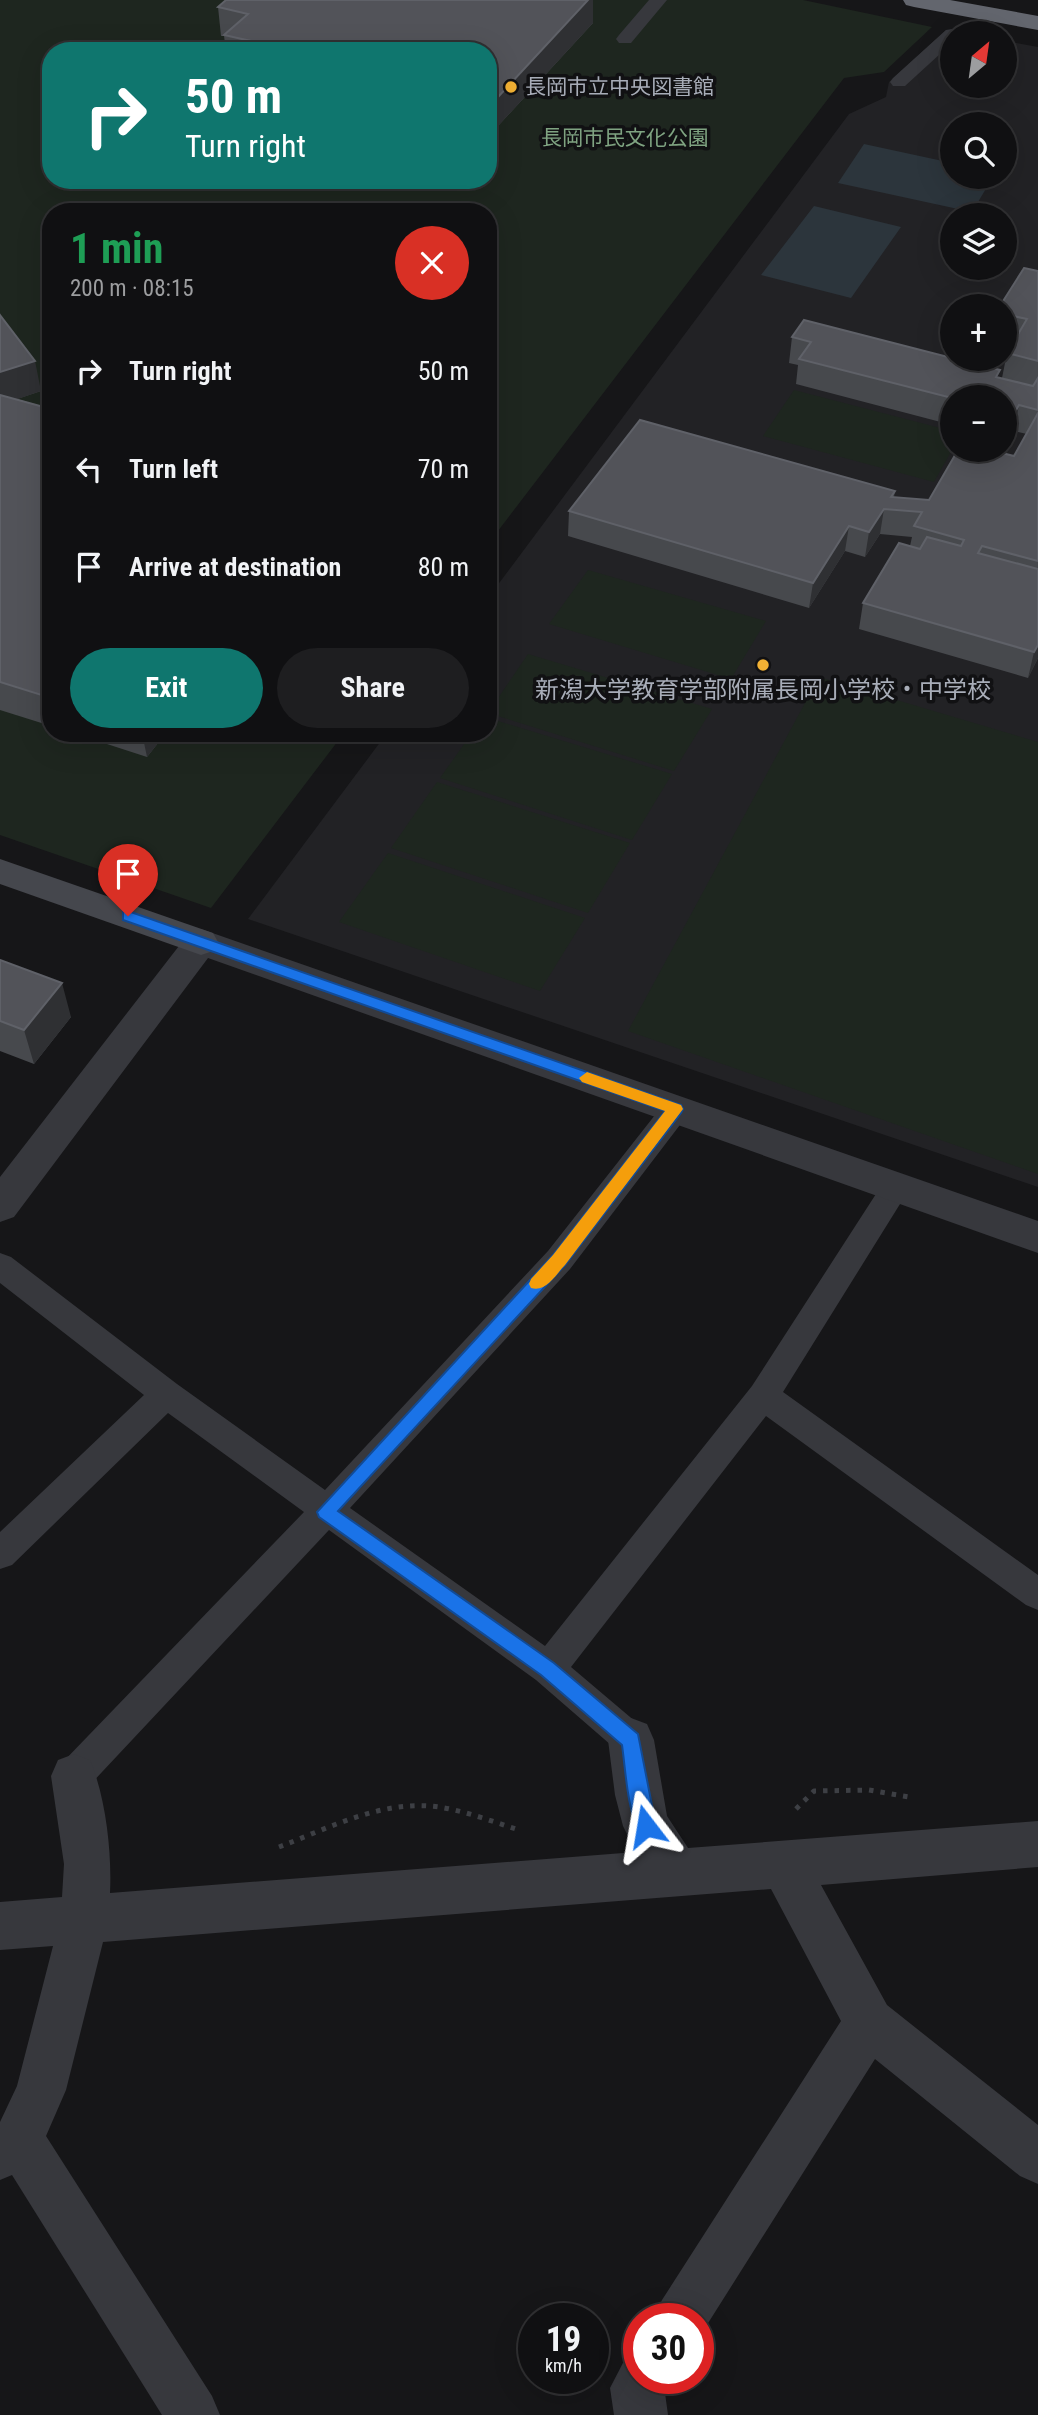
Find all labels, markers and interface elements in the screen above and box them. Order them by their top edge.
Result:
north arrow [940,21,1017,98]
map controls [940,21,1017,462]
text: 50 m [185,68,282,125]
icon: right [70,70,161,161]
place label: 長岡市立中央図書館 [525,75,714,99]
marker: 長岡市立中央図書館 [503,79,519,95]
button: search [940,112,1017,189]
park label: 長岡市民文化公園 [541,126,709,150]
text: Turn right [185,127,306,165]
button: layers [940,203,1017,280]
text: 1 min [70,224,163,273]
button: close [395,226,469,300]
text: 200 m · 08:15 [70,275,194,302]
button: + [940,294,1017,371]
icon: right [70,352,108,390]
text: Turn right [129,356,231,386]
text: 50 m [418,356,469,386]
button: − [940,385,1017,462]
icon: left [70,450,108,488]
text: Turn left [129,454,218,484]
text: 70 m [418,454,469,484]
icon: arrive [70,548,108,586]
text: Arrive at destination [129,552,341,582]
text: 80 m [418,552,469,582]
button: Exit [70,648,263,728]
button: Share [277,648,469,728]
marker: 新潟大学教育学部附属長岡小学校・中学校 [755,657,771,673]
place label: 新潟大学教育学部附属長岡小学校・中学校 [535,676,991,704]
pin [98,844,158,916]
icon: arrive [109,855,147,893]
position arrow [609,1789,683,1863]
speed limit sign: 30 [623,2303,714,2394]
text: 19 [546,2319,581,2360]
text: km/h [545,2355,582,2376]

